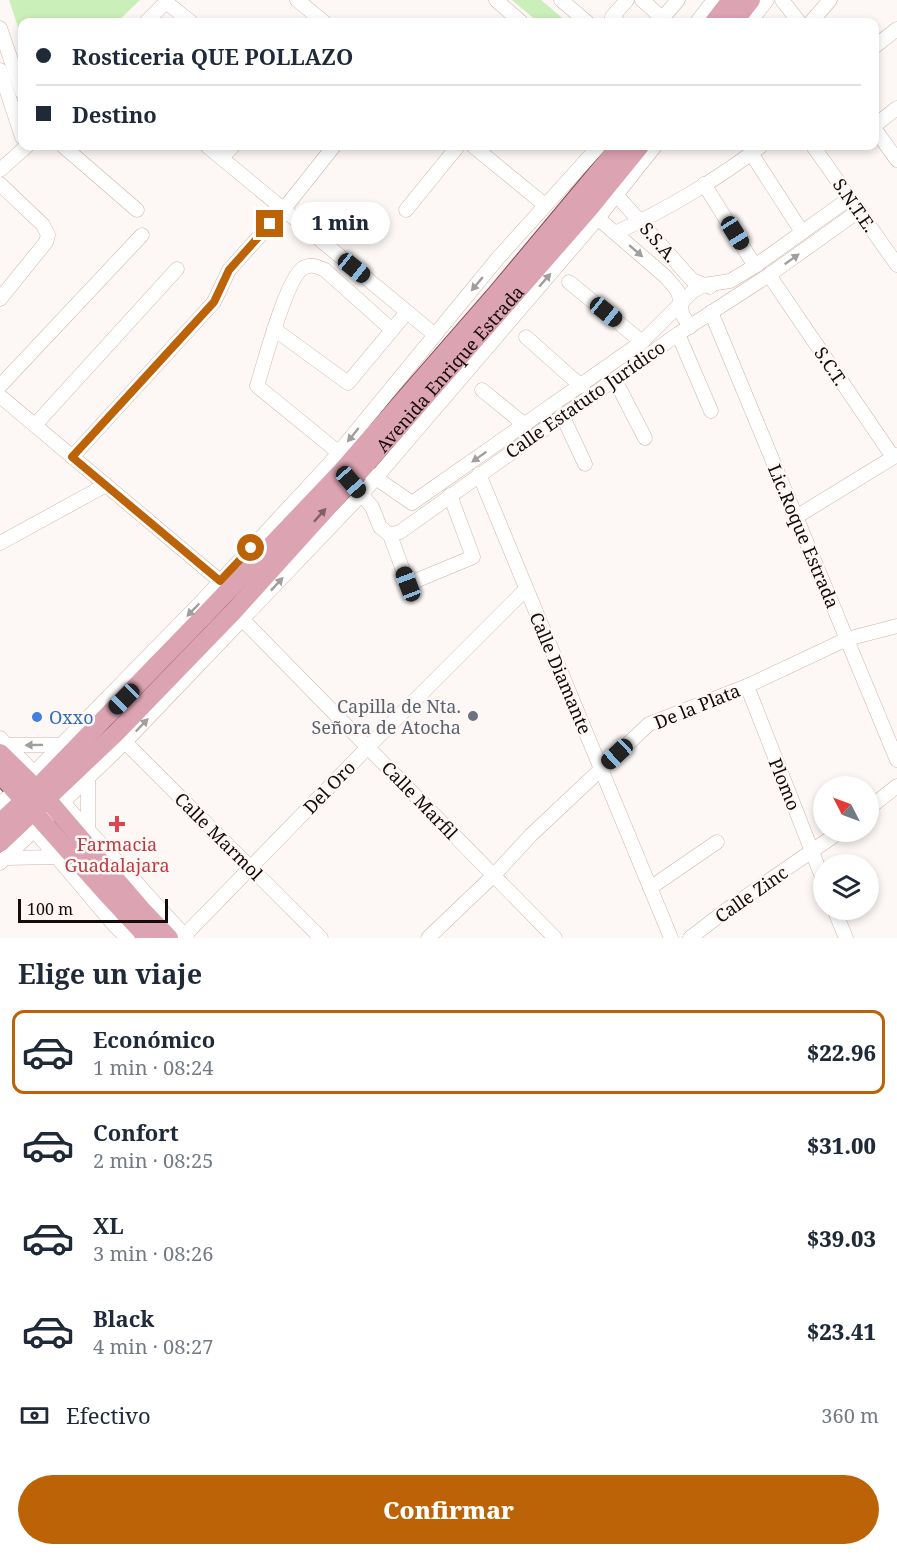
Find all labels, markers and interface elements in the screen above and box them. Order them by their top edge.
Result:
text: Rosticeria QUE POLLAZO [72,41,353,71]
text: Destino [72,99,157,129]
street label: S.N.T.E. [828,173,882,237]
callout: 1 min [291,203,390,245]
text: 1 min [312,209,369,236]
route end [256,210,283,237]
car [718,213,752,253]
street label: S.S.A. [635,217,683,267]
one-way arrow [628,244,643,257]
car [334,250,374,286]
one-way arrow [783,253,799,265]
one-way arrow [538,273,551,288]
one-way arrow [470,276,483,292]
street label: Avenida Enrique Estrada [370,280,529,457]
car [586,294,626,330]
street label: Calle Estatuto Jurídico [500,335,670,463]
street label: S.C.T. [809,342,853,390]
one-way arrow [347,427,359,442]
one-way arrow [471,451,487,463]
street label: Lic.Roque Estrada [763,460,845,612]
car [332,463,370,501]
one-way arrow [313,508,327,523]
route start [237,534,264,561]
car [393,564,423,604]
one-way arrow [270,577,283,592]
one-way arrow [187,602,201,616]
street label: Calle Diamante [524,608,598,738]
street label: De la Plata [650,678,744,734]
car [105,680,143,718]
place label: Capilla de Nta. Señora de Atocha [311,694,461,739]
place label: Oxxo [49,705,94,729]
marker: Capilla de Nta. Señora de Atocha [466,709,480,723]
marker: Oxxo [30,710,44,724]
one-way arrow [135,717,149,732]
car [598,735,636,773]
one-way arrow [25,740,44,750]
street label: Plomo [764,754,806,814]
street label: Del Oro [298,755,360,819]
street label: Calle Marfil [377,756,464,844]
north arrow [813,776,879,842]
map controls [813,776,879,920]
street label: Calle Marmol [170,787,268,885]
marker: Farmacia Guadalajara [110,817,124,831]
place label: Farmacia Guadalajara [64,832,170,877]
button: layers [813,854,879,920]
street label: Calle Zinc [710,860,792,928]
scale bar [18,896,168,923]
text: 100 m [27,898,73,920]
text: Elige un viaje [18,955,202,992]
text: Económico [93,1024,215,1054]
icon: car [21,1025,75,1079]
text: $22.96 [807,1037,876,1067]
text: 1 min · 08:24 [93,1054,213,1081]
text: Confort [93,1117,179,1147]
icon: car [21,1118,75,1172]
text: $31.00 [807,1130,876,1160]
text: 2 min · 08:25 [93,1147,213,1174]
text: XL [93,1210,124,1240]
icon: car [21,1211,75,1265]
text: $39.03 [807,1223,876,1253]
text: 3 min · 08:26 [93,1240,213,1267]
text: Black [93,1303,154,1333]
icon: car [21,1304,75,1358]
text: $23.41 [807,1316,876,1346]
text: 4 min · 08:27 [93,1333,213,1360]
icon: cash [18,1399,51,1432]
text: Efectivo [66,1400,151,1430]
text: 360 m [821,1402,879,1429]
button: Confirmar [18,1475,879,1544]

